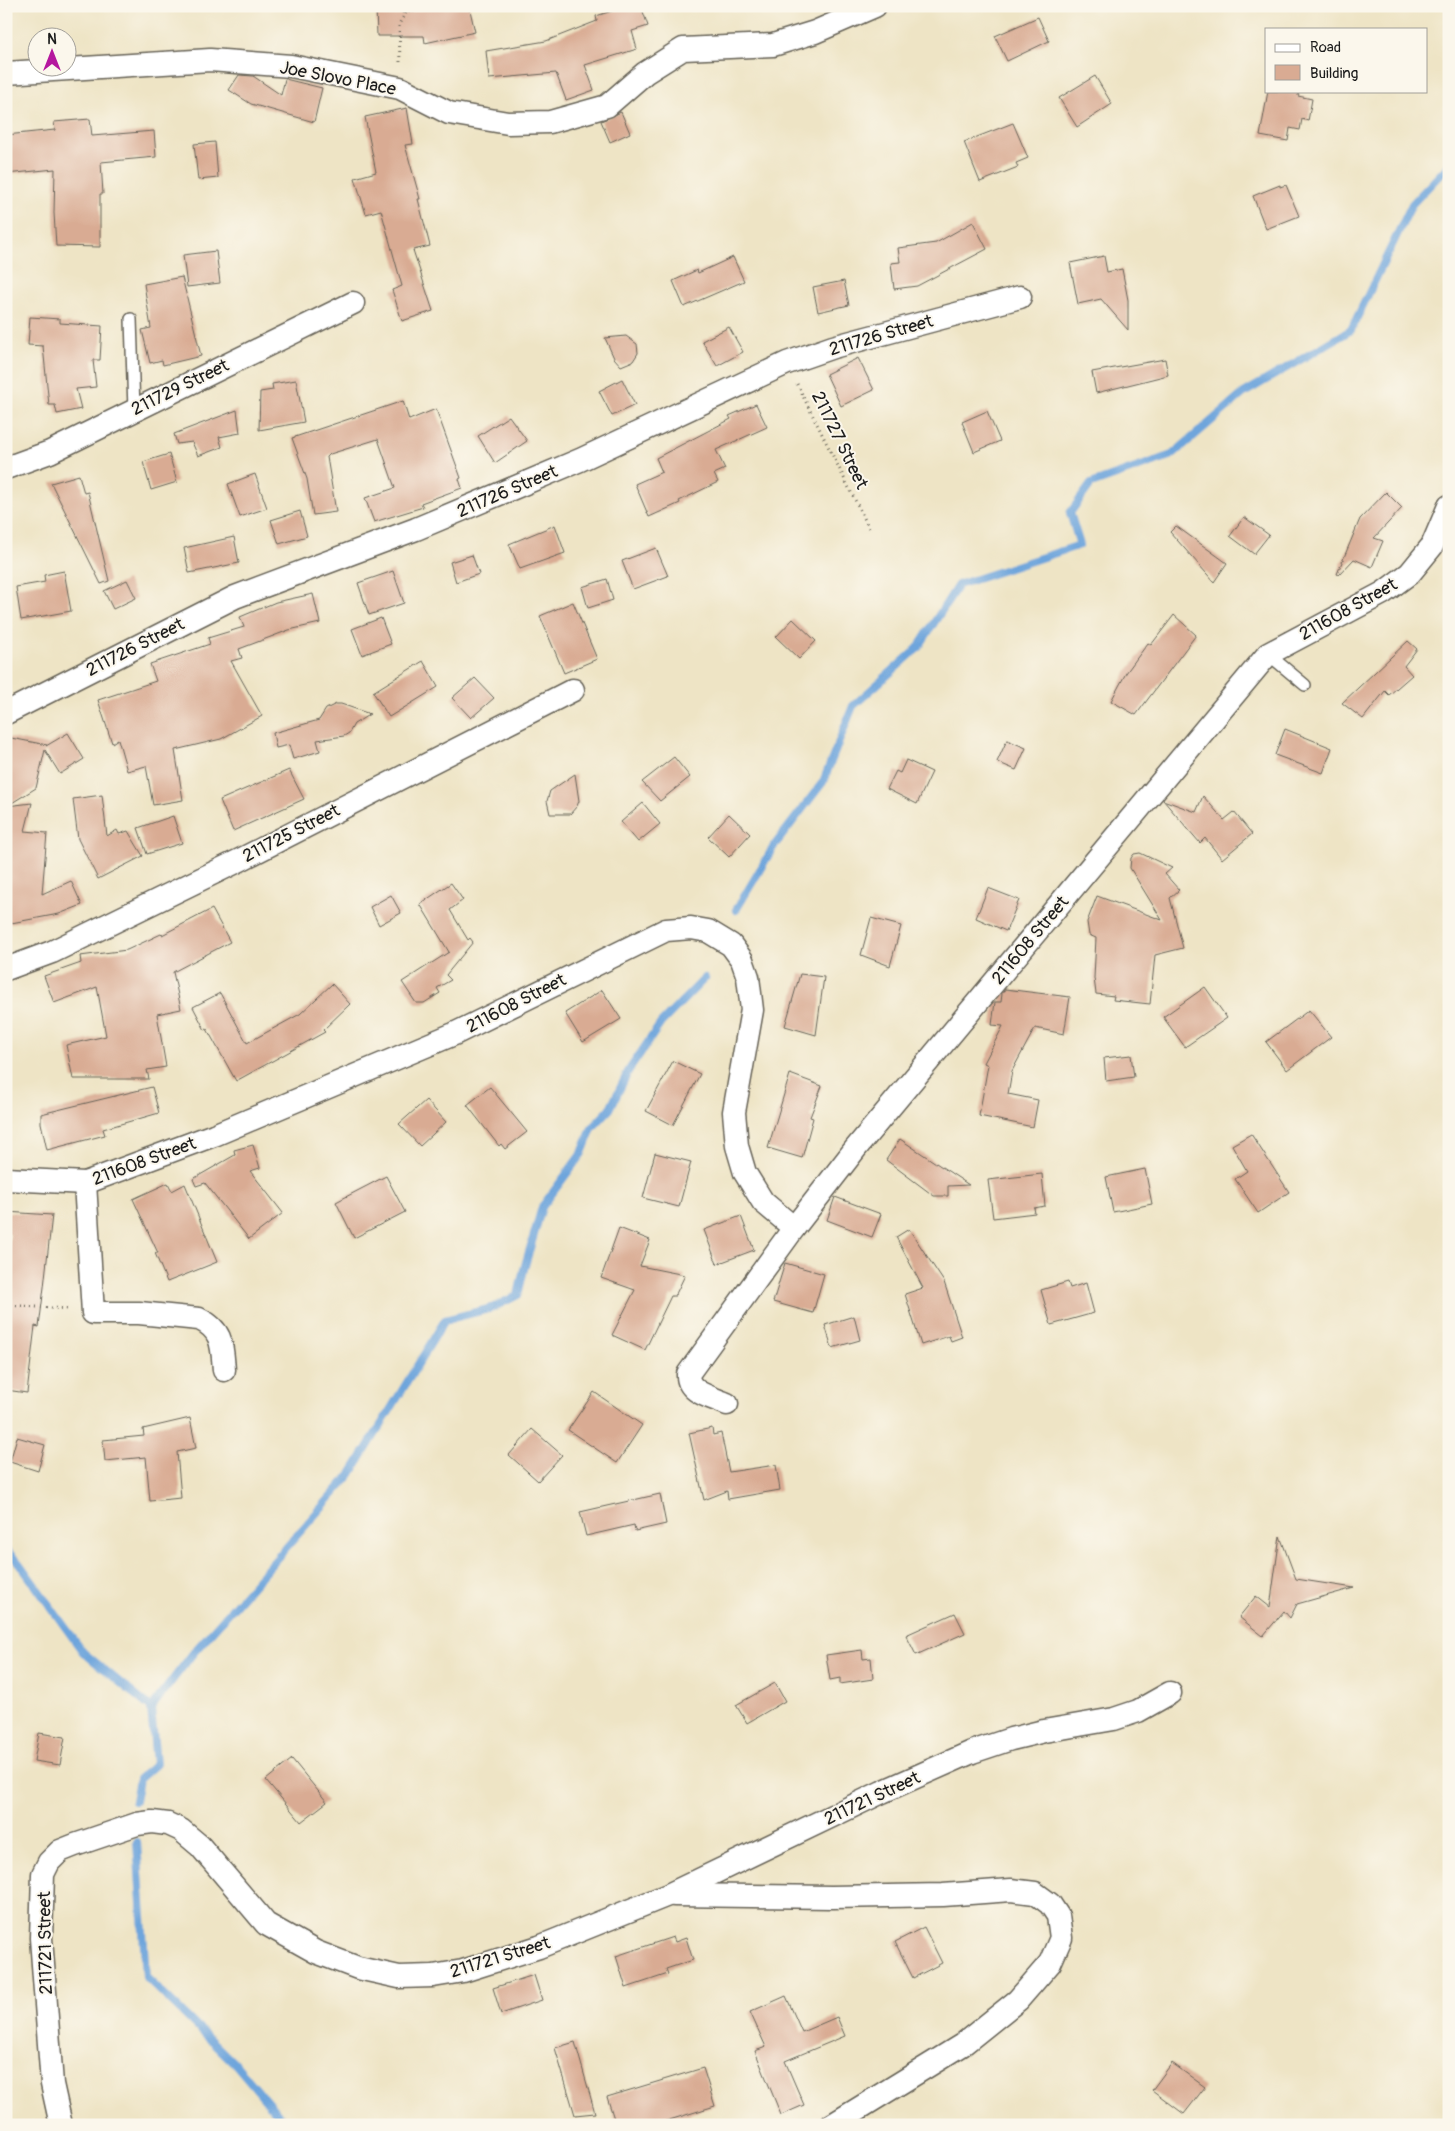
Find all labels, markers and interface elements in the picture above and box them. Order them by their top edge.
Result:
north arrow [28,28,78,78]
legend [1265,28,1428,92]
text: N [47,31,57,48]
text: Road [1310,38,1341,57]
street label: Joe Slovo Place [278,56,398,101]
text: Building [1310,64,1358,83]
street label: 211726 Street [827,309,936,361]
street label: 211729 Street [128,354,233,421]
street label: 211727 Street [806,388,873,494]
street label: 211726 Street [453,460,562,523]
street label: 211608 Street [1295,573,1402,646]
street label: 211726 Street [82,613,189,682]
street label: 211725 Street [239,799,344,868]
street label: 211608 Street [987,891,1075,989]
street label: 211608 Street [463,968,571,1038]
street label: 211608 Street [89,1132,200,1191]
street label: 211721 Street [820,1766,925,1831]
street label: 211721 Street [33,1890,58,1995]
street label: 211721 Street [447,1931,554,1984]

